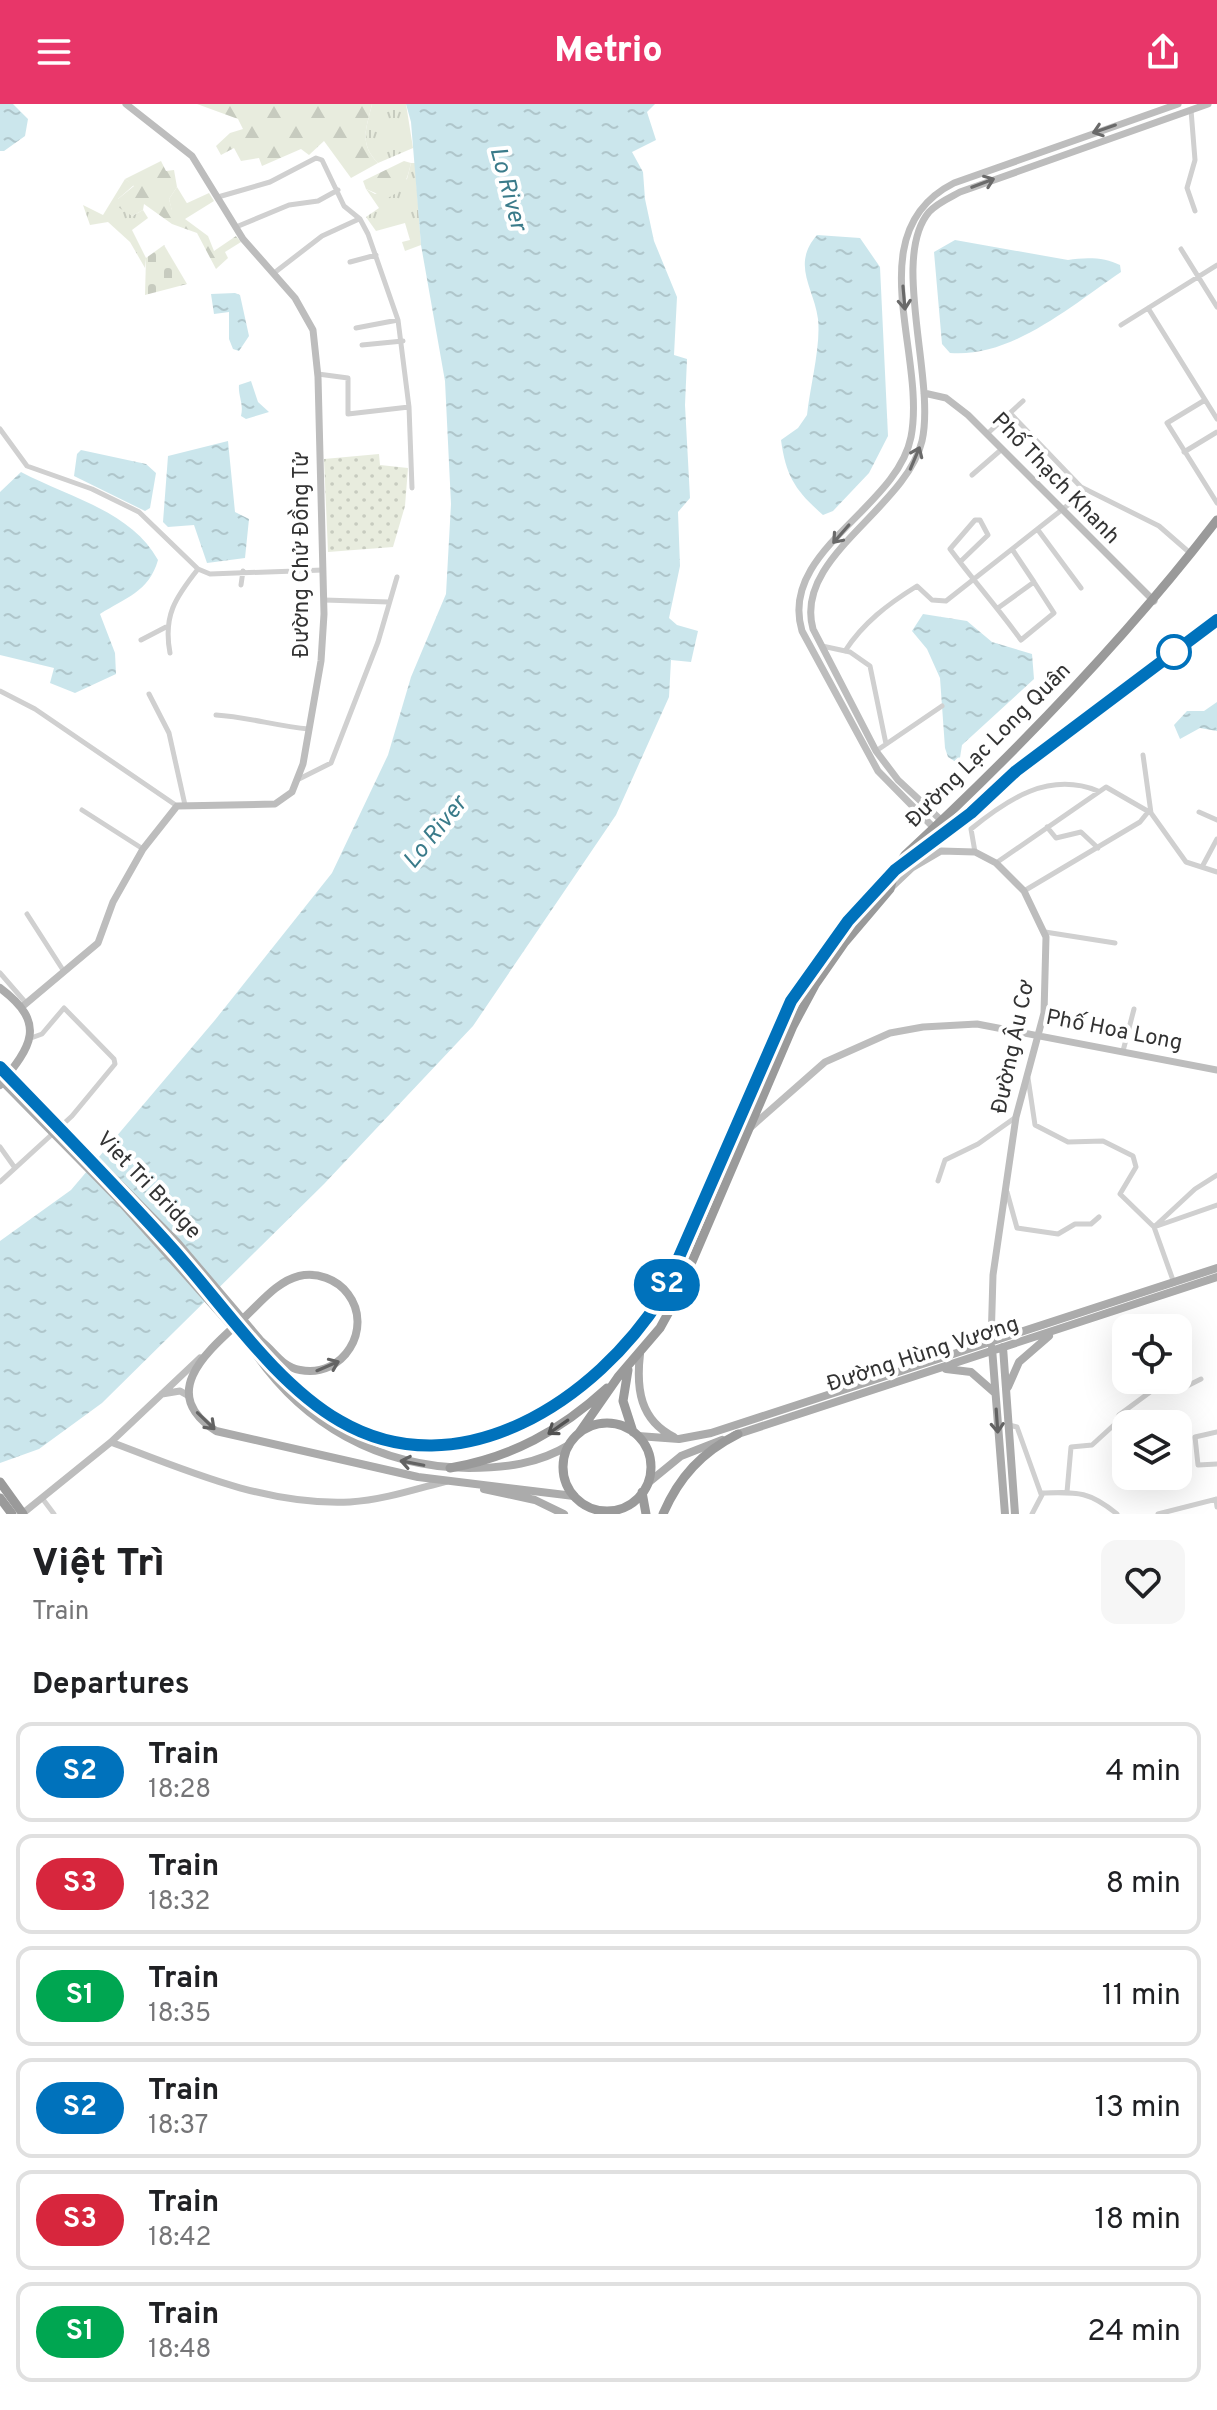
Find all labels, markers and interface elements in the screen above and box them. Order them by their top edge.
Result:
text: Metrio [554,29,663,75]
icon: menu [32,30,76,74]
icon: share [1141,30,1185,74]
one-way arrow [1092,122,1117,137]
water label: Lo River [481,144,533,236]
one-way arrow [970,175,995,189]
one-way arrow [897,285,912,311]
street label: Phố Thạch Khanh [985,406,1126,550]
one-way arrow [909,446,924,470]
street label: Đường Chử Đồng Tử [287,452,316,658]
one-way arrow [832,524,850,544]
unlabelled marker [1157,635,1191,669]
street label: Đường Lạc Long Quân [901,658,1077,834]
water label: Lo River [397,789,476,876]
street label: Đường Âu Cơ [985,977,1041,1116]
street label: Phố Hoa Long [1043,1003,1185,1057]
street label: Viet Tri Bridge [90,1127,206,1245]
line badge: S2 [631,1259,703,1311]
text: S2 [650,1267,684,1303]
street label: Đường Hùng Vương [824,1311,1022,1399]
map controls [1112,1314,1192,1490]
button: locate [1112,1314,1192,1394]
one-way arrow [315,1357,339,1372]
one-way arrow [990,1407,1005,1434]
button: layers [1112,1410,1192,1490]
one-way arrow [196,1412,216,1431]
one-way arrow [547,1419,569,1435]
one-way arrow [399,1455,425,1470]
button: heart [1101,1540,1185,1624]
text: Việt Trì [32,1541,165,1590]
text: Train [32,1596,89,1629]
text: Departures [32,1667,190,1704]
text: Train [148,1737,219,1774]
text: S2 [63,1754,97,1790]
text: 4 min [1105,1754,1181,1791]
text: 18:28 [148,1774,211,1807]
text: Train [148,1849,219,1886]
text: S3 [63,1866,97,1902]
text: 8 min [1106,1866,1181,1903]
text: 18:32 [148,1886,210,1919]
text: Train [148,1961,219,1998]
text: S1 [66,1978,94,2014]
text: 11 min [1102,1978,1181,2015]
text: 18:35 [148,1998,211,2031]
text: Train [148,2073,219,2110]
text: S2 [63,2090,97,2126]
text: 13 min [1095,2090,1181,2127]
text: 18:37 [148,2110,208,2143]
text: Train [148,2185,219,2222]
text: S3 [63,2202,97,2238]
text: 18 min [1095,2202,1181,2239]
text: 18:42 [148,2222,212,2255]
text: Train [148,2297,219,2334]
text: S1 [66,2314,94,2350]
text: 24 min [1087,2314,1181,2351]
text: 18:48 [148,2334,211,2367]

